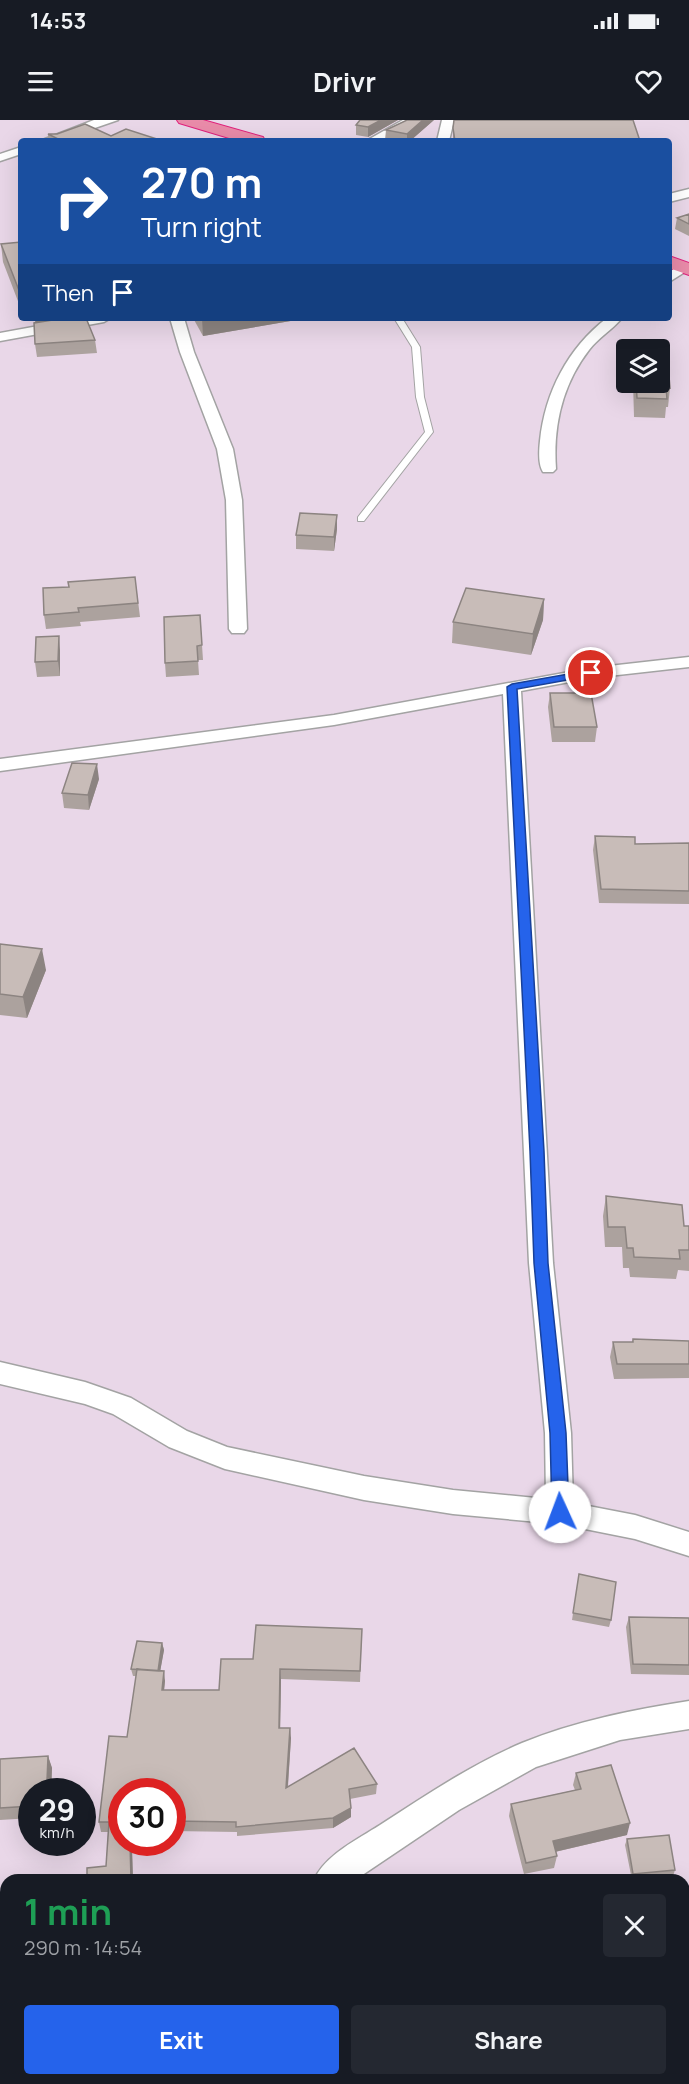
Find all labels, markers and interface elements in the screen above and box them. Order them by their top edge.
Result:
text: 14:53 [30,6,86,36]
text: Drivr [313,63,376,100]
icon: menu [24,65,57,98]
icon: heart [632,65,665,98]
text: 270 m [141,153,262,211]
icon: right [42,162,120,240]
text: Turn right [141,208,262,245]
icon: arrive [106,276,139,309]
text: Then [42,278,94,308]
map controls [616,339,670,393]
button: layers [616,339,670,393]
pin [565,647,616,698]
icon: arrive [574,656,607,689]
position arrow [528,1480,592,1544]
speed limit sign: 30 [108,1778,186,1856]
text: 29 [39,1789,75,1830]
text: km/h [40,1822,74,1843]
text: 1 min [24,1887,112,1936]
button: close [603,1894,666,1957]
text: 290 m · 14:54 [24,1934,142,1961]
button: Exit [24,2005,339,2074]
button: Share [351,2005,666,2074]

